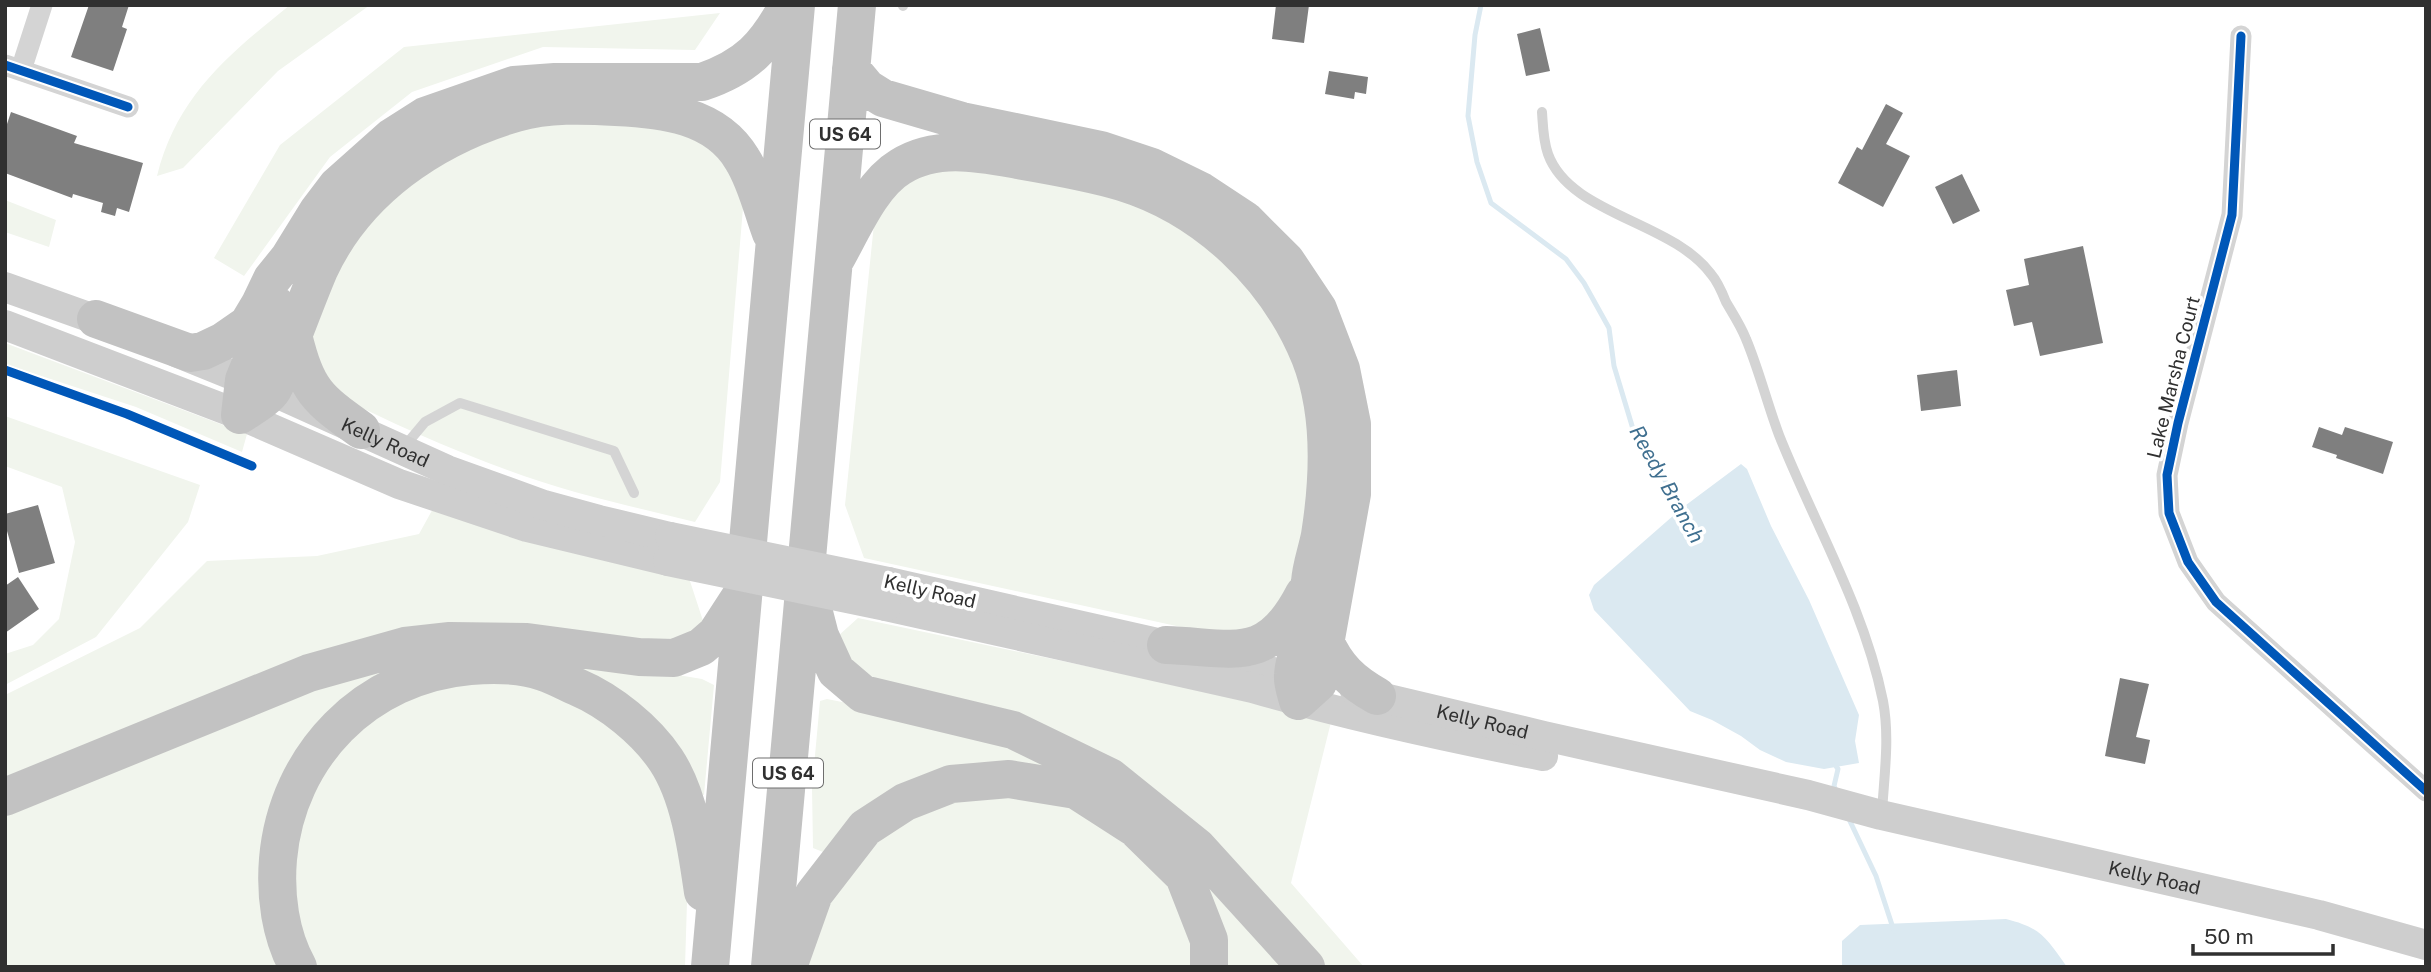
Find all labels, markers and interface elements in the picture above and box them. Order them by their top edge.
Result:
road number: US 64 [810,119,880,148]
street label: Lake Marsha Court [2142,294,2204,460]
street label: Kelly Road [338,413,433,472]
water label: Reedy Branch [1624,421,1710,547]
street label: Kelly Road [882,570,978,612]
street label: Kelly Road [1434,700,1531,743]
road number: US 64 [753,758,823,788]
street label: Kelly Road [2106,856,2203,899]
scale bar [2193,912,2333,956]
text: 50 m [2204,924,2254,949]

